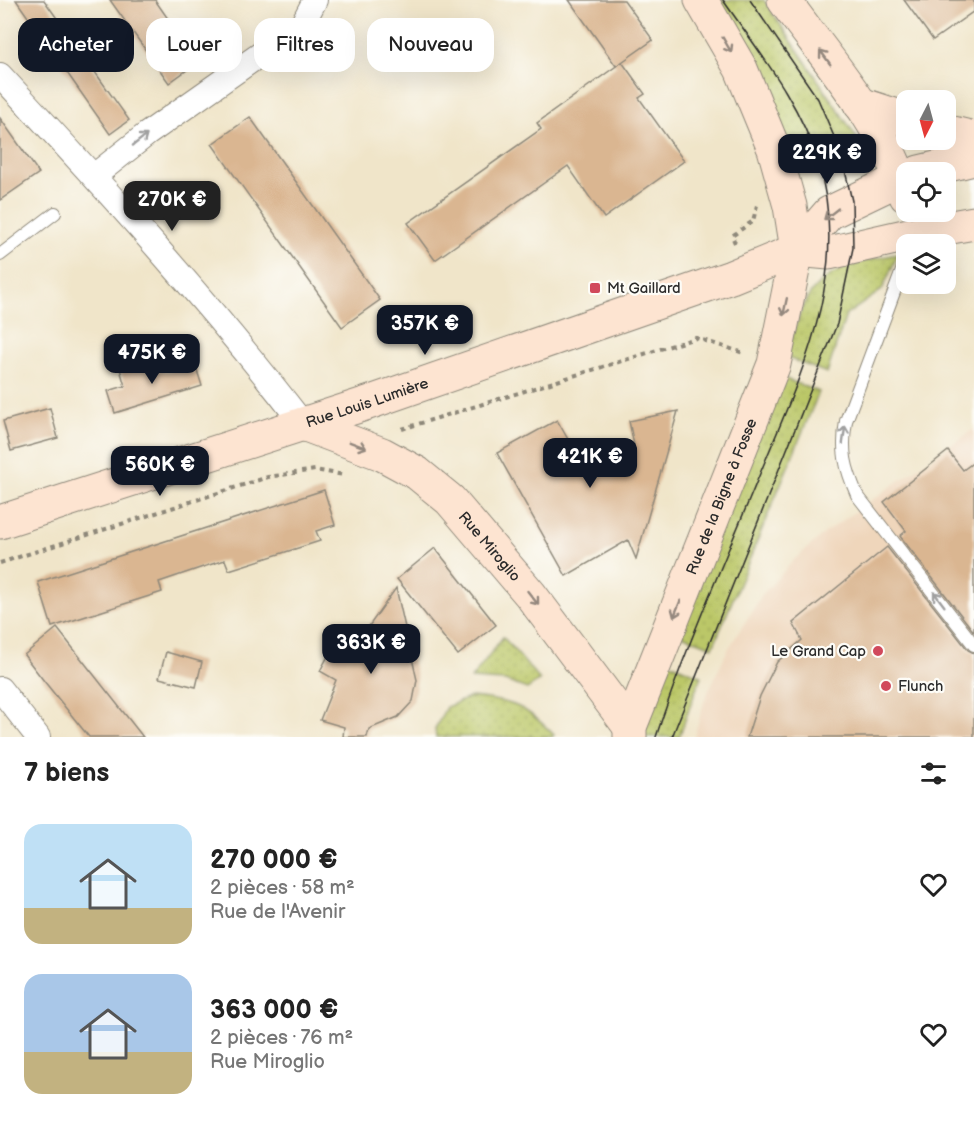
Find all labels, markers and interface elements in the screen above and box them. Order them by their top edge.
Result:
chip: Acheter [18,18,134,72]
chip: Louer [146,18,242,72]
chip: Filtres [254,18,355,72]
chip: Nouveau [367,18,494,72]
one-way arrow [721,36,733,53]
one-way arrow [819,49,831,65]
north arrow [896,90,956,150]
map controls [896,90,956,294]
one-way arrow [132,133,148,146]
pin: 229K € [778,134,876,185]
text: 229K € [792,141,862,165]
button: locate [896,162,956,222]
pin: 270K € [123,181,221,232]
text: 270K € [137,188,207,212]
one-way arrow [823,208,839,221]
button: layers [896,234,956,294]
place label: Mt Gaillard [607,279,681,298]
marker: Mt Gaillard [588,281,602,295]
one-way arrow [779,298,791,317]
pin: 357K € [376,305,474,356]
text: 357K € [391,312,459,336]
pin: 475K € [103,334,201,385]
text: 475K € [118,341,186,365]
street label: Rue Louis Lumière [303,373,431,432]
street label: Rue de la Bigne à Fosse [682,415,761,577]
one-way arrow [838,425,849,445]
pin: 421K € [541,438,639,489]
one-way arrow [348,440,367,451]
text: 421K € [557,445,623,469]
pin: 560K € [111,446,209,497]
text: 560K € [125,453,195,477]
street label: Rue Miroglio [454,508,525,585]
one-way arrow [527,590,540,606]
one-way arrow [932,591,945,607]
one-way arrow [671,599,682,617]
pin: 363K € [322,624,420,675]
text: 363K € [336,631,406,655]
place label: Le Grand Cap [771,642,866,661]
marker: Le Grand Cap [871,644,885,658]
place label: Flunch [898,677,943,696]
marker: Flunch [879,679,893,693]
icon: filters [917,757,950,790]
text: 7 biens [24,758,109,789]
text: 270 000 € [210,845,338,876]
icon: home [72,848,144,920]
icon: heart [917,868,950,901]
text: 2 pièces · 58 m² [210,876,355,900]
text: Rue de l'Avenir [210,900,345,924]
text: 363 000 € [210,995,338,1026]
icon: home [72,998,144,1070]
icon: heart [917,1018,950,1051]
text: 2 pièces · 76 m² [210,1026,353,1050]
text: Rue Miroglio [210,1050,325,1074]

